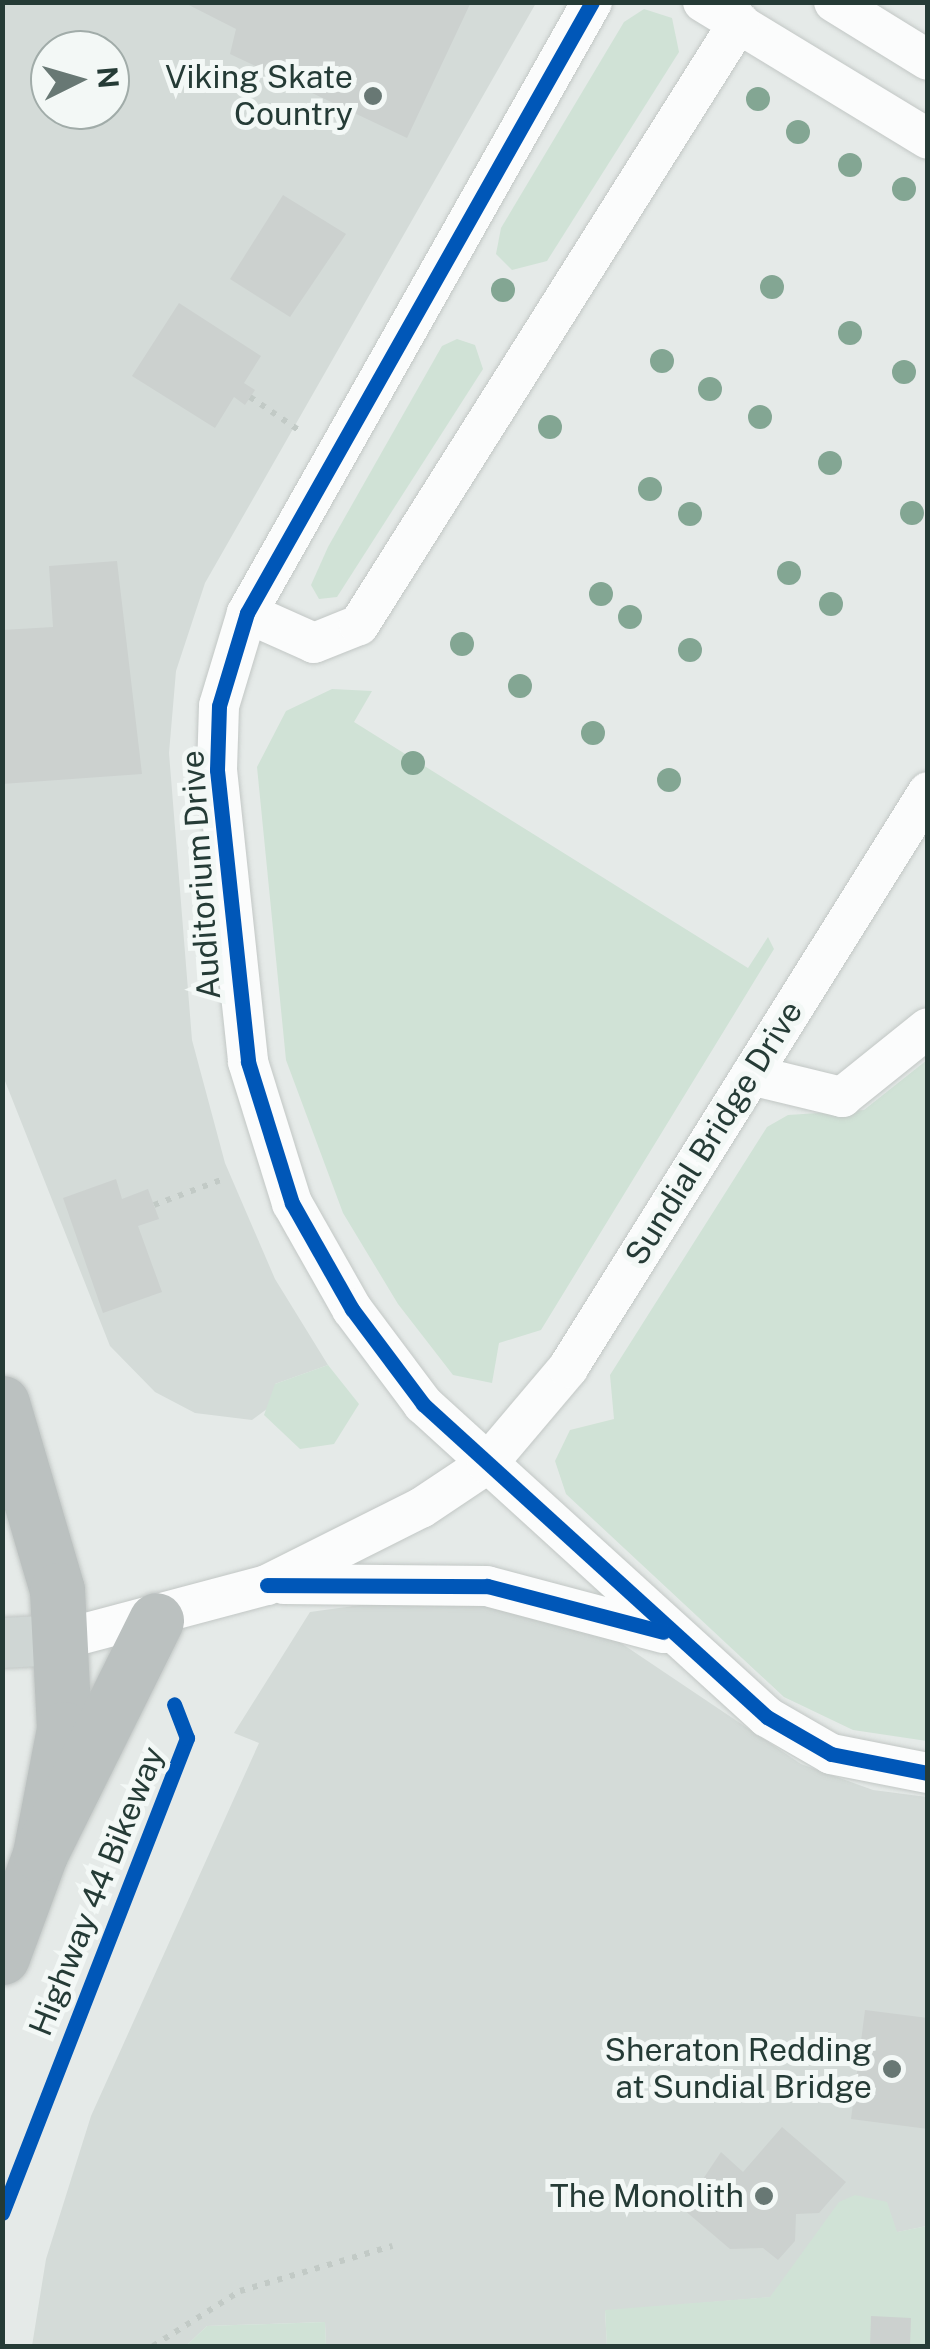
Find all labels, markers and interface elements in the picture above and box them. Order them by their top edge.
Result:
north arrow [30,30,130,130]
place label: Viking Skate Country [165,59,353,134]
text: N [91,65,126,90]
marker: Viking Skate Country [362,85,384,107]
street label: Auditorium Drive [173,749,229,1001]
street label: Sundial Bridge Drive [617,994,811,1272]
street label: Highway 44 Bikeway [21,1741,173,2041]
place label: Sheraton Redding at Sundial Bridge [605,2032,872,2107]
marker: Sheraton Redding at Sundial Bridge [881,2058,903,2080]
place label: The Monolith [550,2177,744,2215]
marker: The Monolith [753,2185,775,2207]

